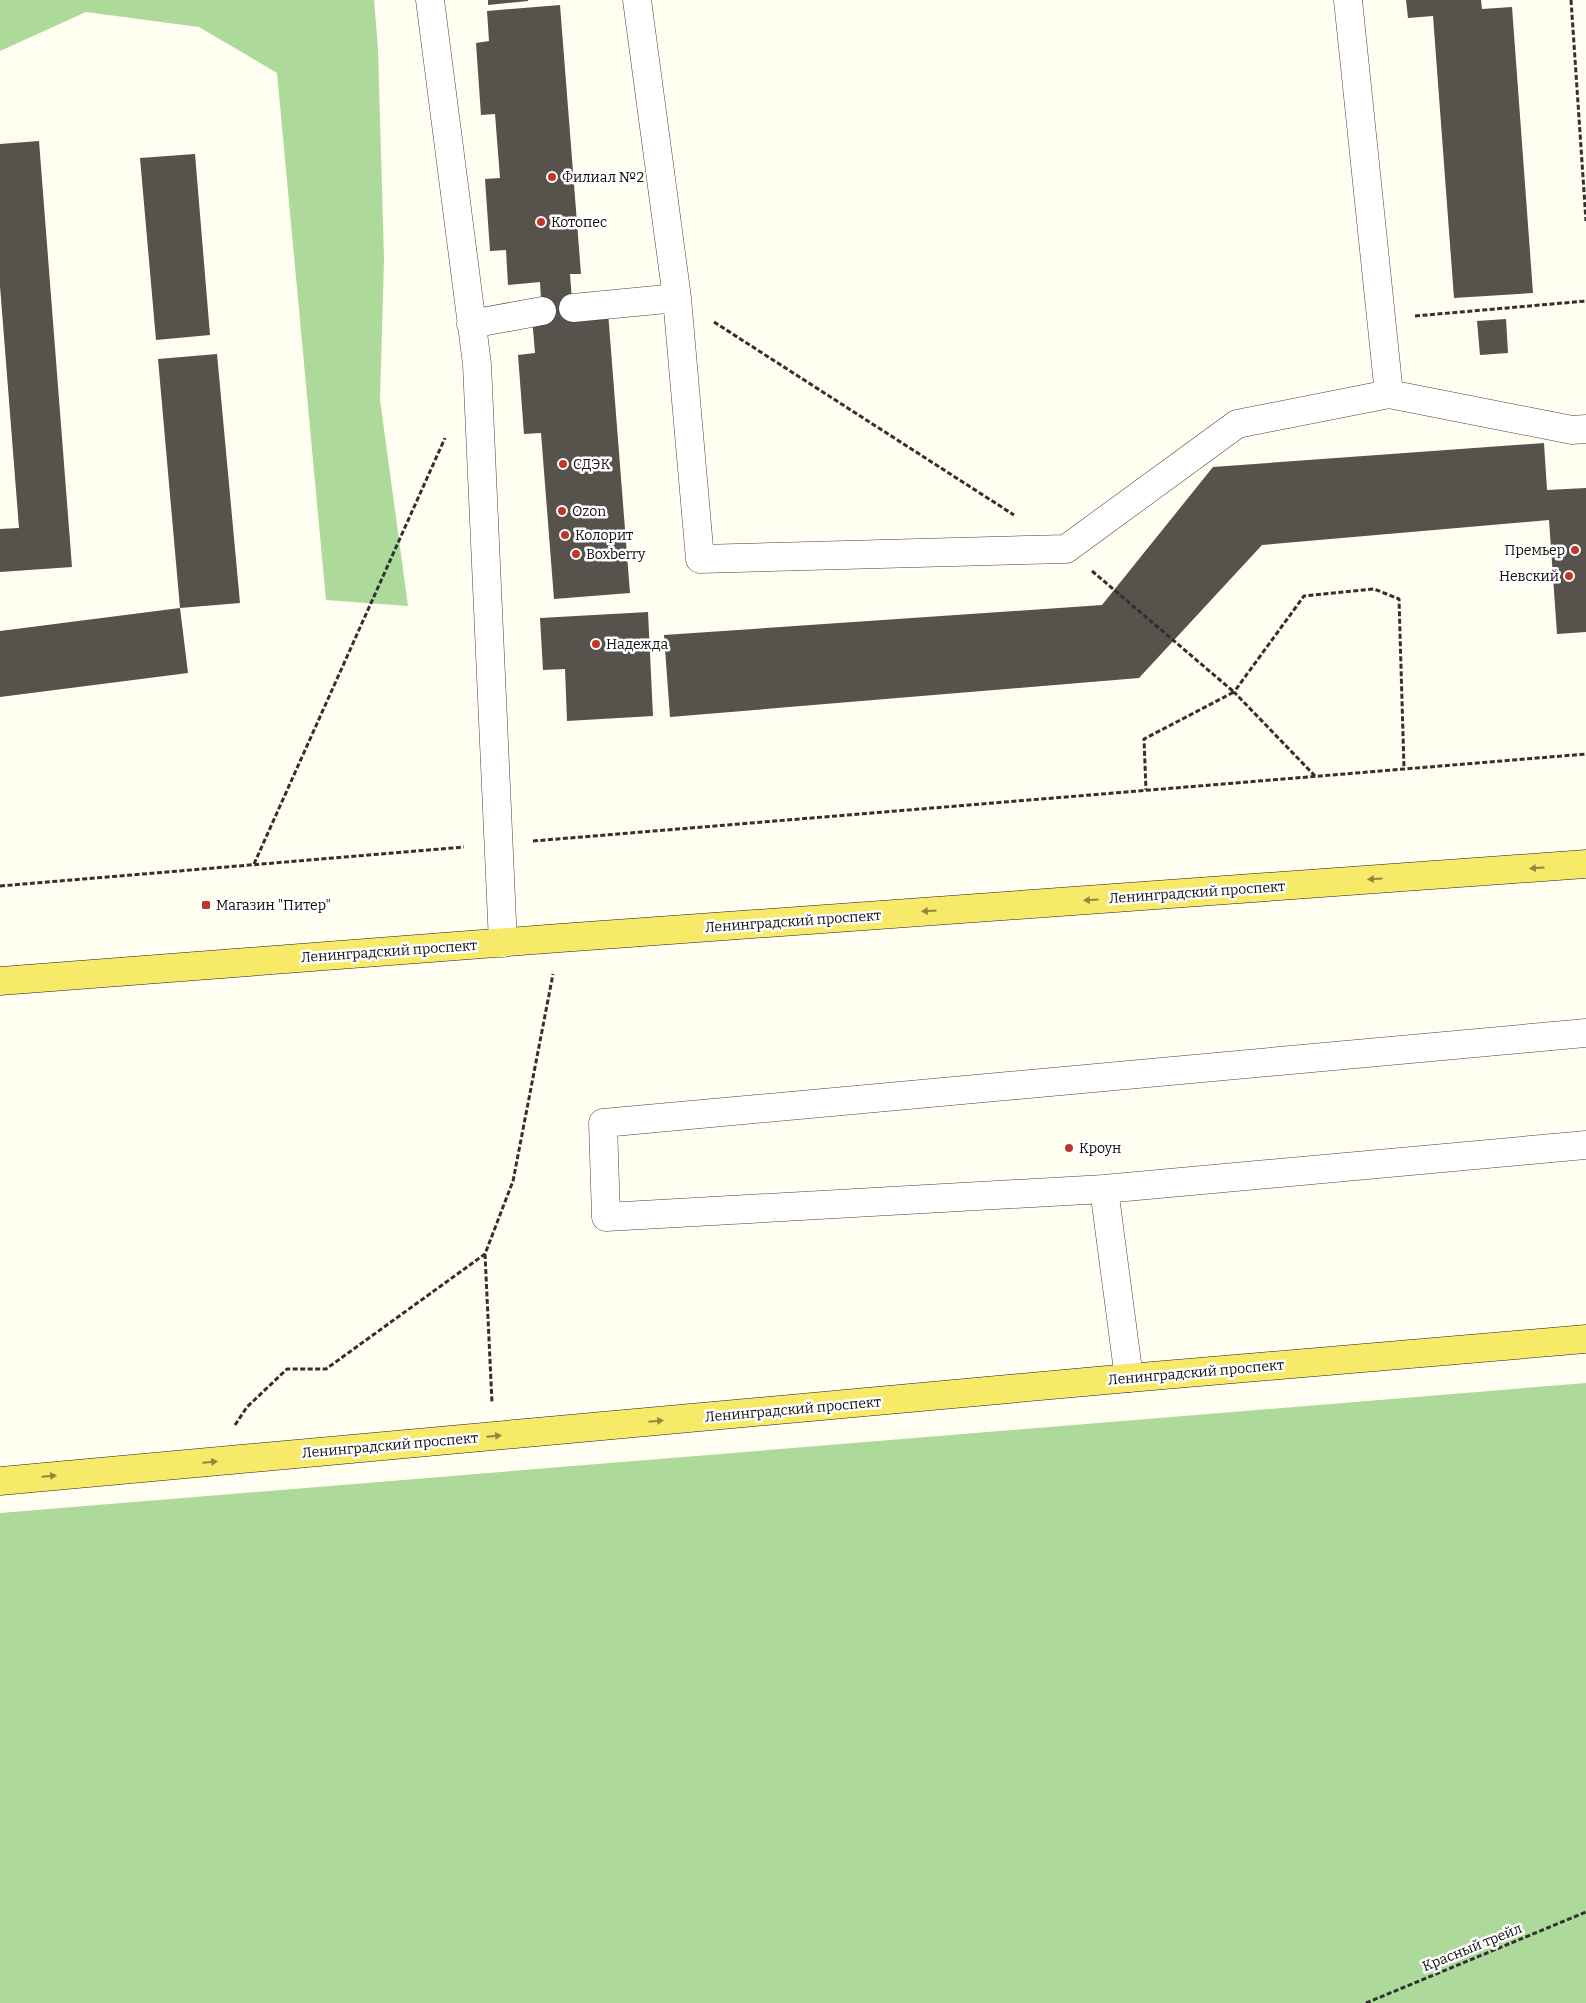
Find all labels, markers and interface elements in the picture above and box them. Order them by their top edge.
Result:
place label: Филиал №2 [562,169,644,186]
marker: Филиал №2 [546,171,558,183]
place label: Котопес [551,214,607,231]
marker: Котопес [535,216,547,228]
place label: СДЭК [573,456,610,473]
marker: СДЭК [557,458,569,470]
place label: Ozon [572,503,606,520]
marker: Ozon [556,505,568,517]
place label: Колорит [575,527,633,544]
marker: Колорит [559,529,571,541]
place label: Премьер [1504,542,1565,559]
marker: Премьер [1569,544,1581,556]
place label: Boxberry [586,546,646,563]
marker: Boxberry [570,548,582,560]
place label: Невский [1499,568,1559,585]
marker: Невский [1563,570,1575,582]
place label: Надежда [606,636,668,653]
marker: Надежда [590,638,602,650]
one-way arrow [1529,864,1545,872]
one-way arrow [1367,876,1383,884]
street label: Ленинградский проспект [1108,878,1286,907]
one-way arrow [1083,896,1099,904]
place label: Магазин "Питер" [216,897,331,914]
marker: Магазин "Питер" [200,899,212,911]
street label: Ленинградский проспект [704,907,882,936]
one-way arrow [921,908,937,916]
street label: Ленинградский проспект [300,937,478,966]
place label: Кроун [1079,1140,1121,1157]
marker: Кроун [1063,1142,1075,1154]
street label: Ленинградский проспект [1107,1356,1285,1389]
street label: Ленинградский проспект [704,1393,882,1426]
one-way arrow [648,1417,664,1425]
street label: Ленинградский проспект [301,1429,479,1462]
one-way arrow [486,1432,502,1440]
one-way arrow [203,1458,219,1466]
one-way arrow [41,1472,57,1480]
street label: Красный трейл [1420,1920,1524,1975]

